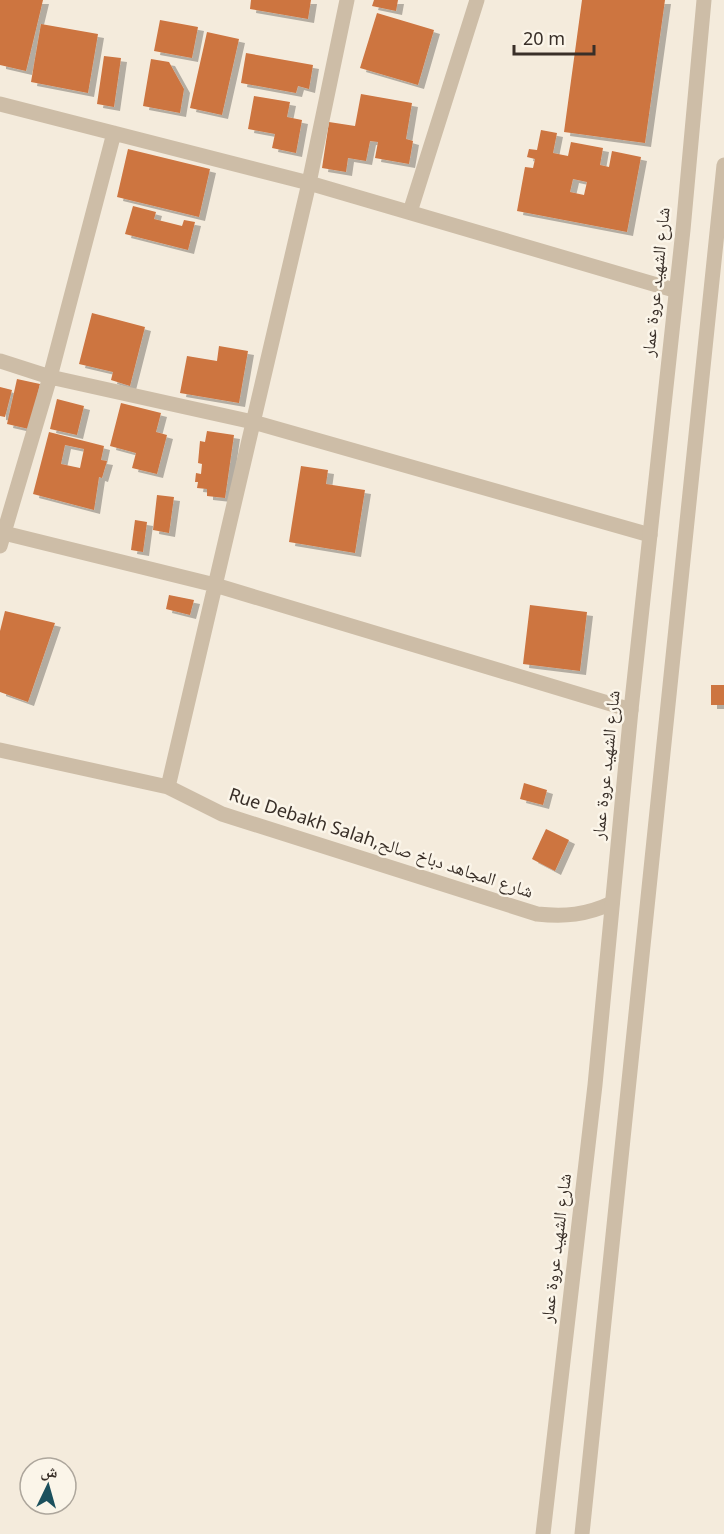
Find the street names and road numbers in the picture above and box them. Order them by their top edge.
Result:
street label: شارع الشهيد عروة عمار [635,206,675,359]
street label: شارع الشهيد عروة عمار [585,689,625,842]
street label: Rue Debakh Salah,شارع المجاهد دباخ صالح [226,781,537,904]
street label: شارع الشهيد عروة عمار [534,1172,576,1325]

